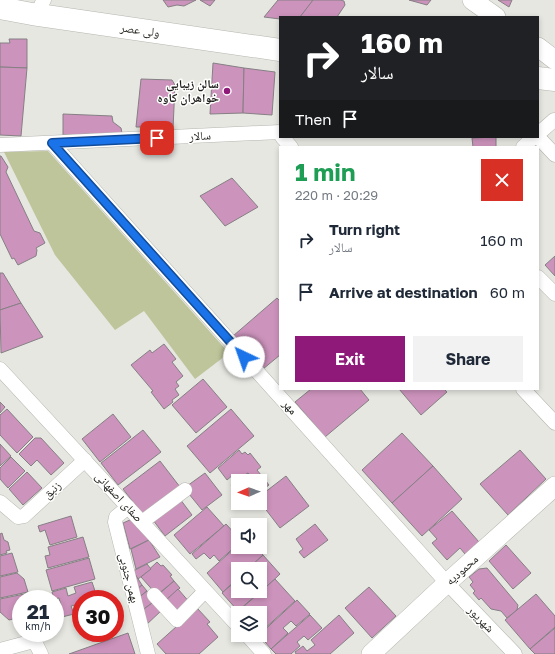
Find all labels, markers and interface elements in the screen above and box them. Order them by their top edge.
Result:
street label: ولی عصر [118,19,161,40]
text: 160 m [361,26,443,59]
icon: right [295,32,347,84]
text: سالار [361,61,394,83]
place label: سالن زیبایی خواهران کاوه [158,76,219,106]
marker: سالن زیبایی خواهران کاوه [222,86,232,96]
icon: arrive [339,108,361,130]
text: Then [295,110,331,128]
pin [140,121,174,155]
icon: arrive [146,127,168,149]
street label: سالار [188,127,211,144]
text: 1 min [295,157,355,186]
button: close [481,159,523,201]
text: 220 m · 20:29 [295,187,378,203]
text: Turn right [329,220,400,238]
icon: right [295,229,317,251]
text: 160 m [480,231,523,249]
text: سالار [329,239,353,255]
icon: arrive [295,281,317,303]
text: Arrive at destination [329,283,478,301]
text: 60 m [490,283,525,301]
position arrow [223,336,265,378]
button: Exit [295,336,405,382]
button: Share [413,336,523,382]
street label: مهر [279,395,301,417]
street label: صفای اصفهانی [92,468,147,525]
north arrow [231,474,267,510]
map controls [231,474,267,642]
street label: زنبق [40,477,64,502]
button: sound [231,518,267,554]
street label: بهمن جنوبی [116,551,143,605]
street label: محمودیه [442,551,481,588]
button: search [231,562,267,598]
speed limit sign: 30 [72,590,124,642]
text: 21 [27,599,49,623]
street label: شهریور [464,601,498,635]
button: layers [231,606,267,642]
text: km/h [25,620,51,632]

